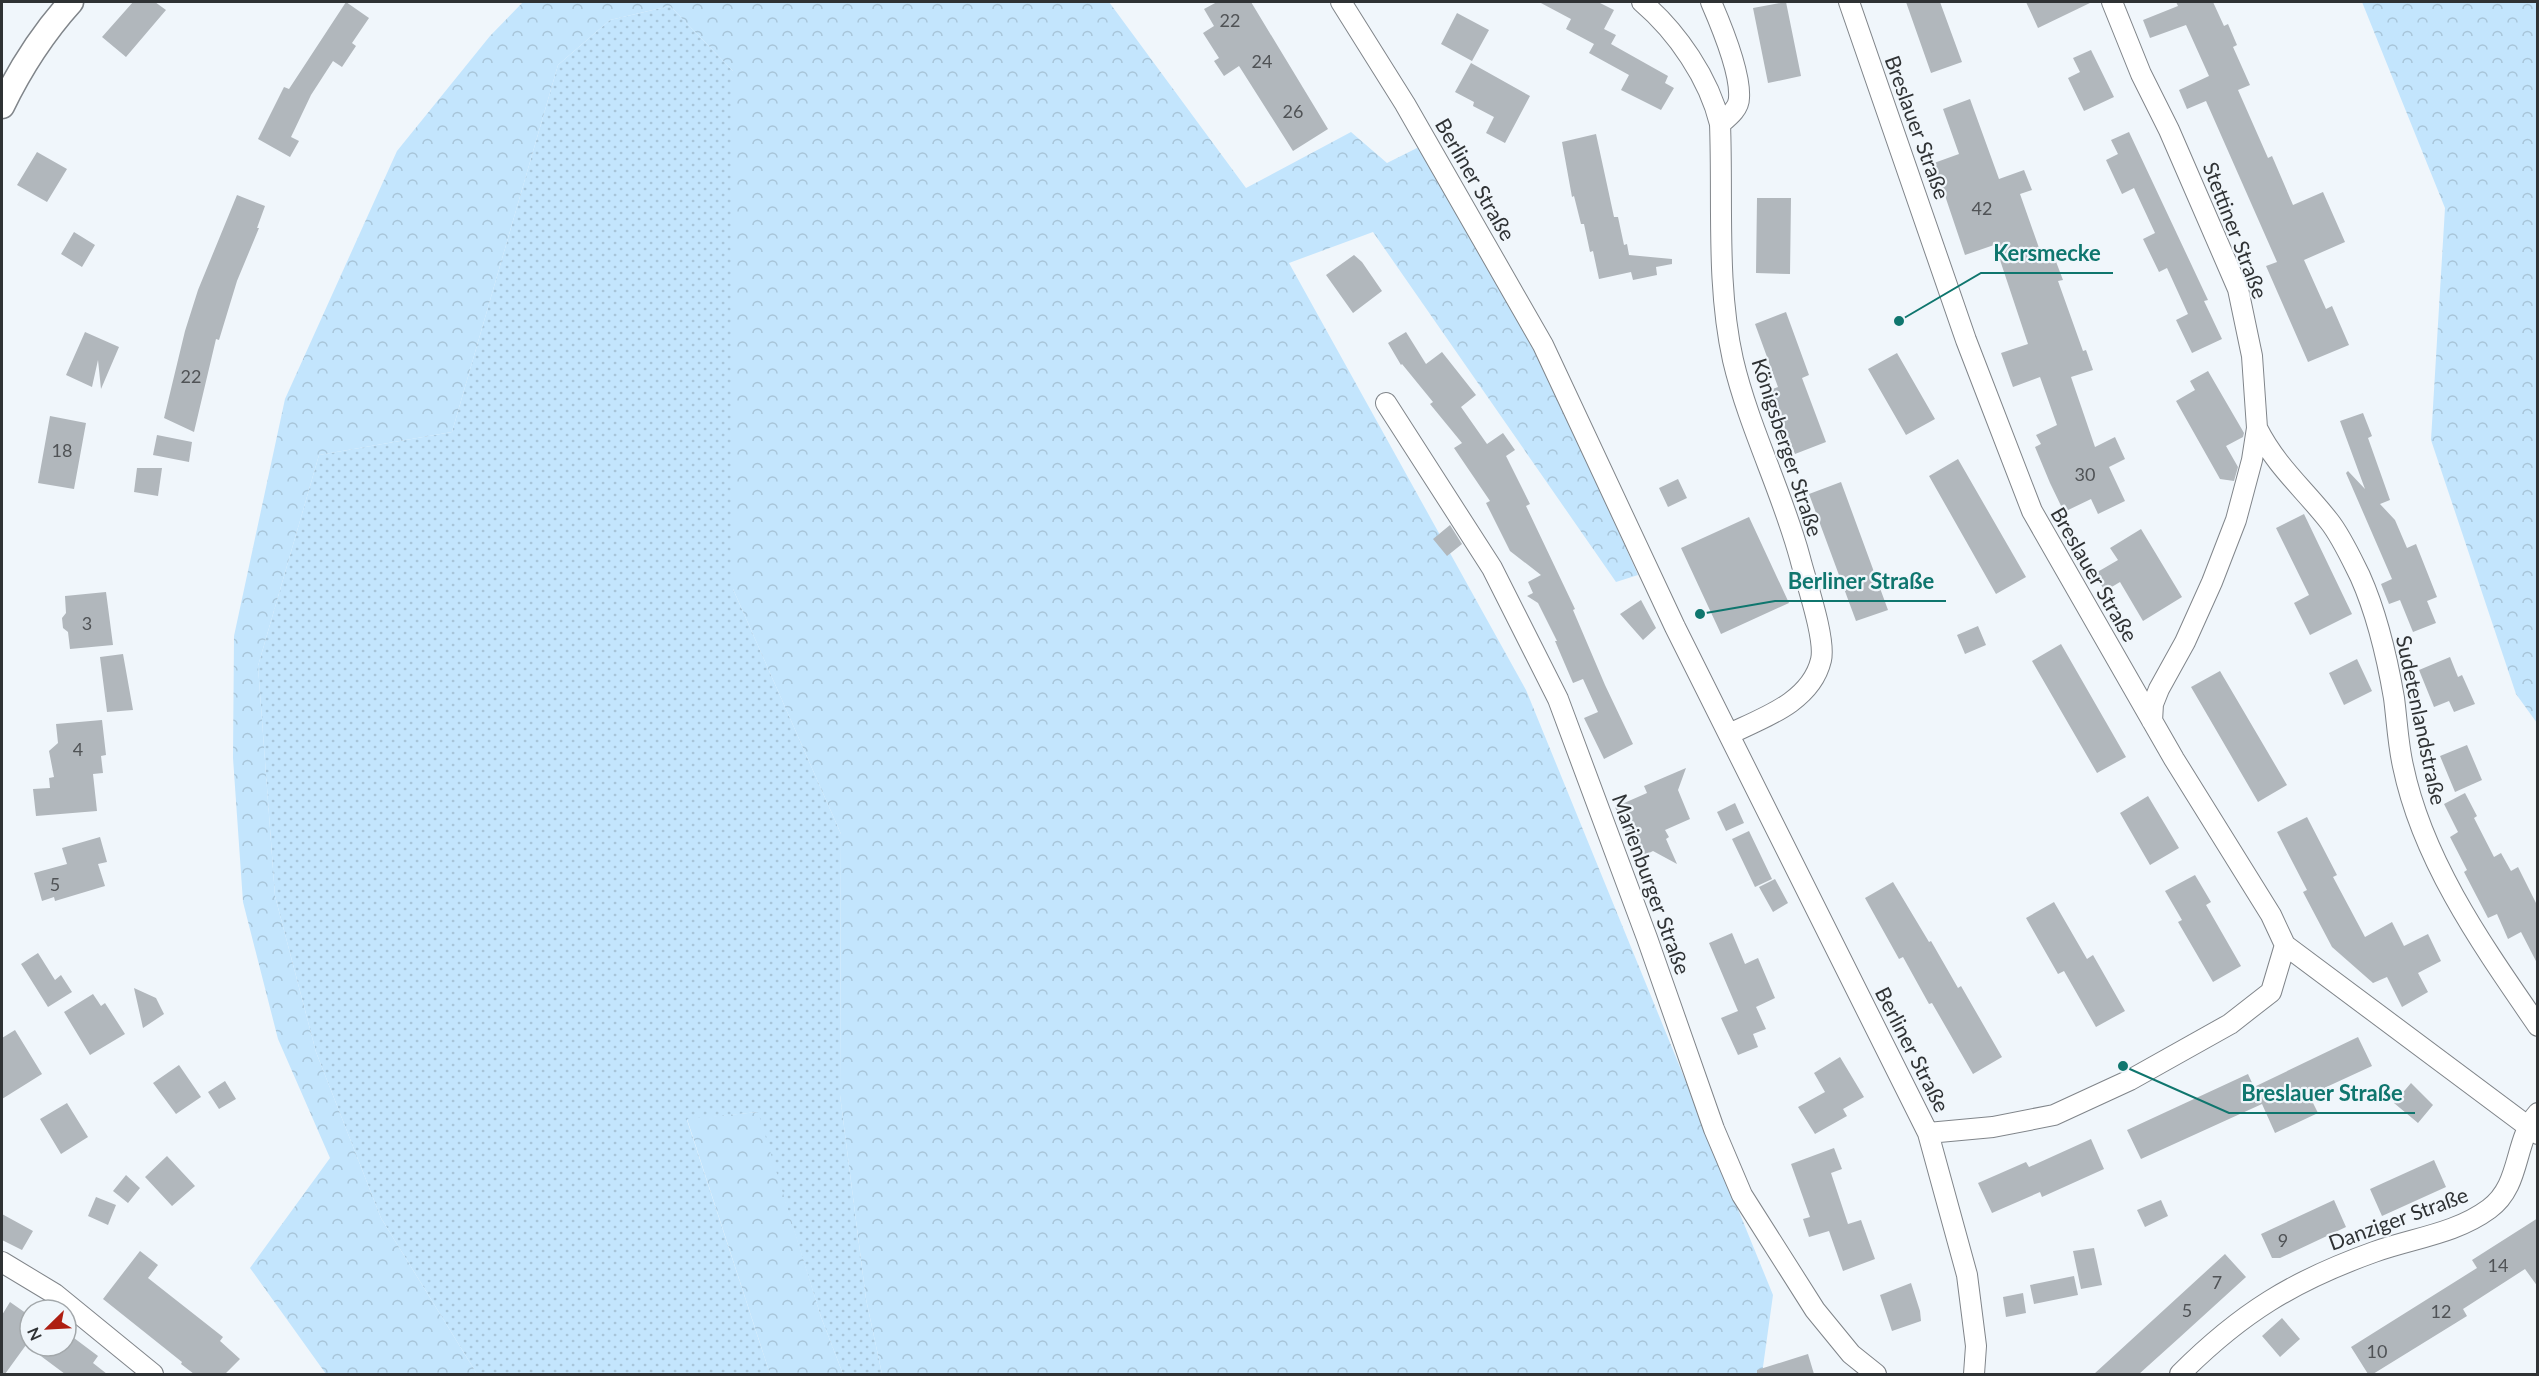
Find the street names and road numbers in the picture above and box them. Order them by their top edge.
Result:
street label: Breslauer Straße [1880,52,1956,202]
street label: Berliner Straße [1431,113,1521,245]
street label: Stettiner Straße [2199,158,2273,302]
street label: Königsberger Straße [1747,355,1829,539]
street label: Breslauer Straße [2046,502,2144,646]
street label: Sudetenlandstraße [2392,633,2452,807]
street label: Marienburger Straße [1608,790,1696,978]
street label: Berliner Straße [1871,982,1955,1116]
street label: Danziger Straße [2325,1181,2471,1255]

